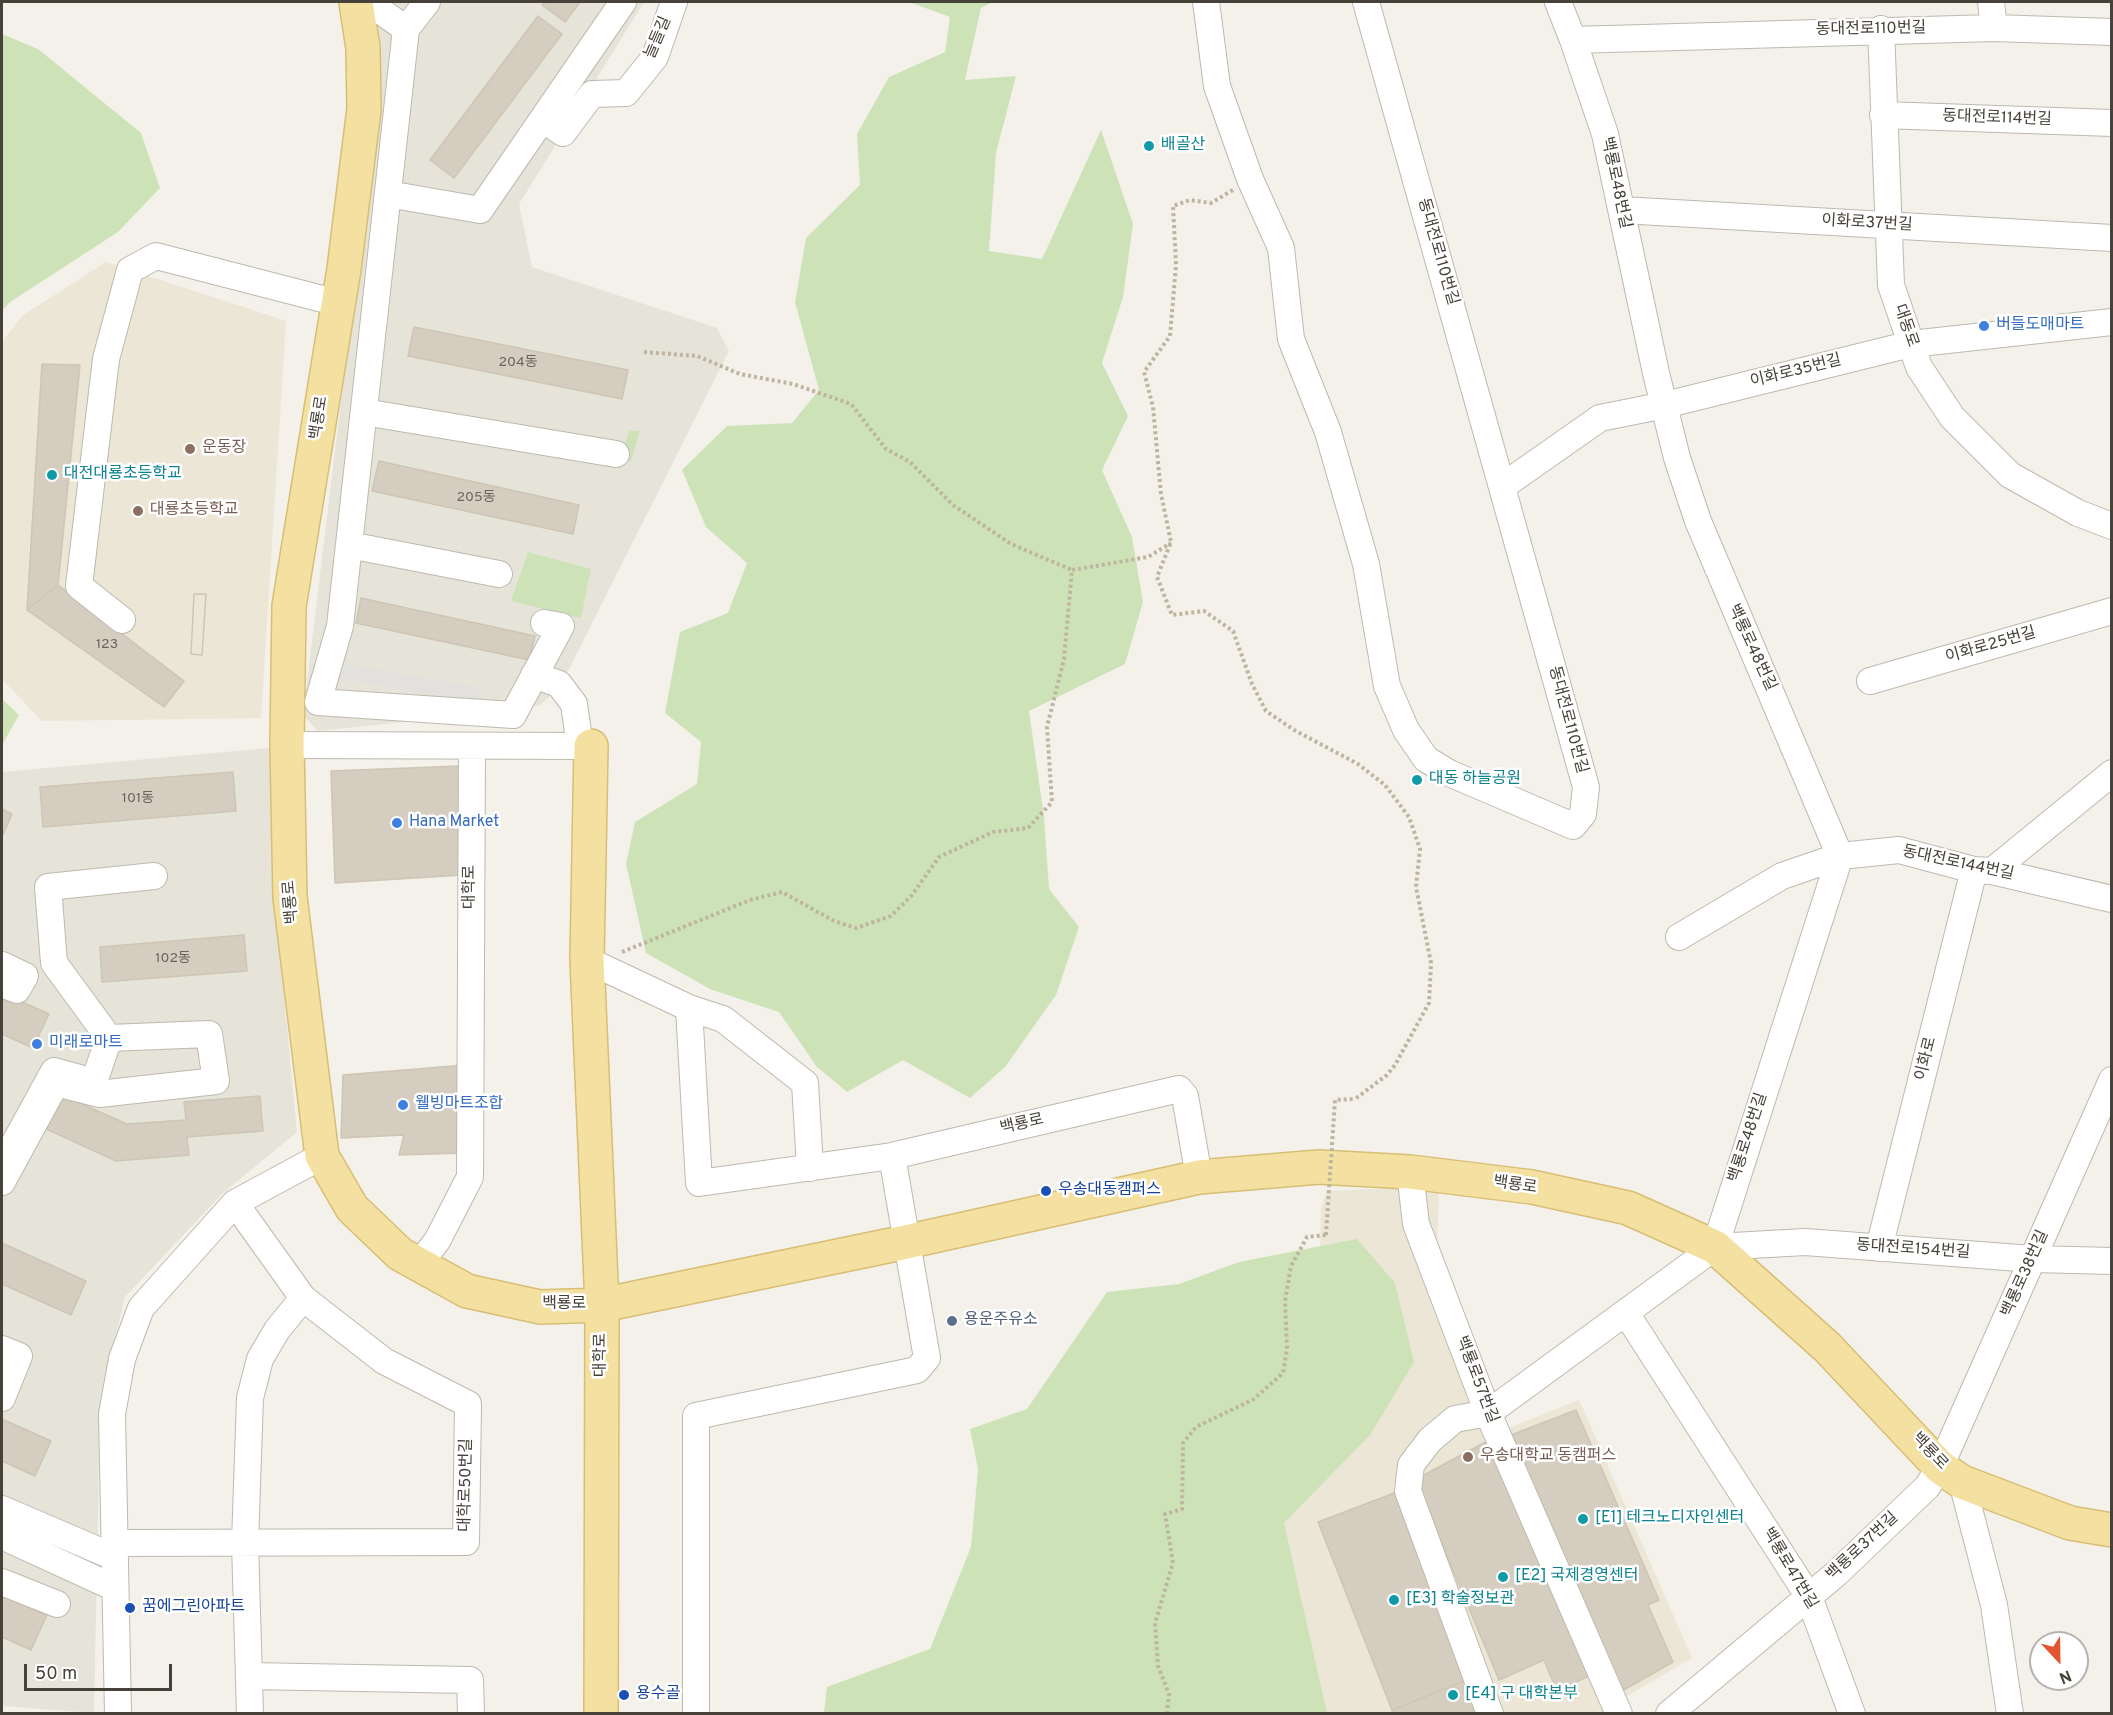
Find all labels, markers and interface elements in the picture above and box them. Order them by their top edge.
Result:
street label: 늘들길 [642,14,676,62]
street label: 동대전로110번길 [1816,19,1926,41]
street label: 동대전로114번길 [1942,107,2052,131]
street label: 백룡로48번길 [1596,135,1634,231]
place label: 배골산 [1161,136,1205,156]
marker: 배골산 [1142,139,1156,153]
street label: 동대전로110번길 [1413,196,1461,308]
street label: 이화로37번길 [1821,212,1913,236]
street label: 대동로 [1889,302,1921,350]
place label: 버들도매마트 [1996,316,2084,336]
marker: 버들도매마트 [1977,319,1991,333]
street label: 이화로35번길 [1748,351,1844,393]
house number: 204동 [498,355,538,371]
street label: 백룡로 [307,395,333,441]
place label: 운동장 [202,439,246,459]
marker: 운동장 [183,442,197,456]
place label: 대전대룡초등학교 [64,465,182,485]
marker: 대전대룡초등학교 [45,468,59,482]
house number: 205동 [456,490,496,506]
place label: 대룡초등학교 [150,501,238,521]
marker: 대룡초등학교 [131,504,145,518]
street label: 백룡로48번길 [1723,602,1779,694]
street label: 이화로25번길 [1943,624,2039,668]
house number: 123 [96,637,118,653]
street label: 동대전로110번길 [1543,664,1591,776]
place label: 대동 하늘공원 [1429,770,1521,790]
marker: 대동 하늘공원 [1410,773,1424,787]
house number: 101동 [122,791,154,807]
place label: Hana Market [409,813,499,833]
marker: Hana Market [390,816,404,830]
street label: 동대전로144번길 [1900,843,2016,885]
street label: 대학로 [461,865,481,909]
street label: 백룡로 [281,879,303,925]
house number: 102동 [155,951,191,967]
place label: 미래로마트 [49,1034,123,1054]
street label: 이화로 [1912,1035,1942,1083]
marker: 미래로마트 [30,1037,44,1051]
street label: 백룡로48번길 [1725,1091,1773,1185]
place label: 웰빙마트조합 [415,1095,503,1115]
marker: 웰빙마트조합 [396,1098,410,1112]
street label: 백룡로 [998,1111,1046,1139]
street label: 백룡로 [1492,1173,1538,1199]
place label: 우송대동캠퍼스 [1058,1181,1161,1201]
marker: 우송대동캠퍼스 [1039,1184,1053,1198]
street label: 백룡로38번길 [1998,1228,2054,1320]
street label: 동대전로154번길 [1855,1236,1971,1264]
street label: 백룡로 [542,1295,586,1315]
place label: 용운주유소 [964,1311,1038,1331]
marker: 용운주유소 [945,1314,959,1328]
street label: 대학로 [592,1333,612,1377]
street label: 백룡로57번길 [1451,1334,1501,1426]
street label: 백룡로 [1907,1429,1951,1475]
street label: 대학로50번길 [457,1438,477,1532]
place label: 우송대학교 동캠퍼스 [1480,1447,1616,1467]
marker: 우송대학교 동캠퍼스 [1461,1450,1475,1464]
place label: [E1] 테크노디자인센터 [1595,1509,1744,1529]
street label: 백룡로37번길 [1823,1509,1903,1585]
marker: [E1] 테크노디자인센터 [1576,1512,1590,1526]
street label: 백룡로47번길 [1757,1525,1821,1613]
place label: [E2] 국제경영센터 [1515,1567,1638,1587]
marker: [E2] 국제경영센터 [1496,1570,1510,1584]
place label: [E3] 학술정보관 [1406,1590,1514,1610]
marker: [E3] 학술정보관 [1387,1593,1401,1607]
place label: 꿈에그린아파트 [142,1598,245,1618]
marker: 꿈에그린아파트 [123,1601,137,1615]
north arrow [2029,1631,2089,1691]
scale bar [27,1652,176,1690]
text: 50 m [35,1663,77,1686]
text: N [2056,1664,2074,1687]
place label: 용수골 [636,1685,680,1705]
place label: [E4] 구 대학본부 [1465,1685,1578,1705]
marker: 용수골 [617,1688,631,1702]
marker: [E4] 구 대학본부 [1446,1688,1460,1702]

